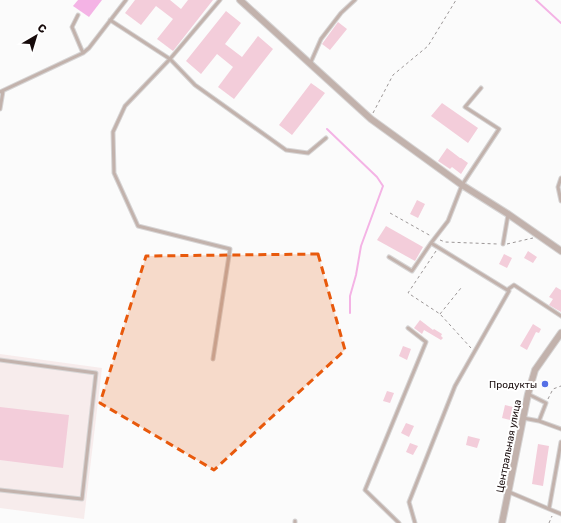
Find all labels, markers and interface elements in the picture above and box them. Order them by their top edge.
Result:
north arrow [16,16,56,56]
text: С [35,21,49,36]
place label: Продукты [489,379,537,391]
marker: Продукты [540,379,550,389]
street label: Центральная улица [494,399,524,494]

